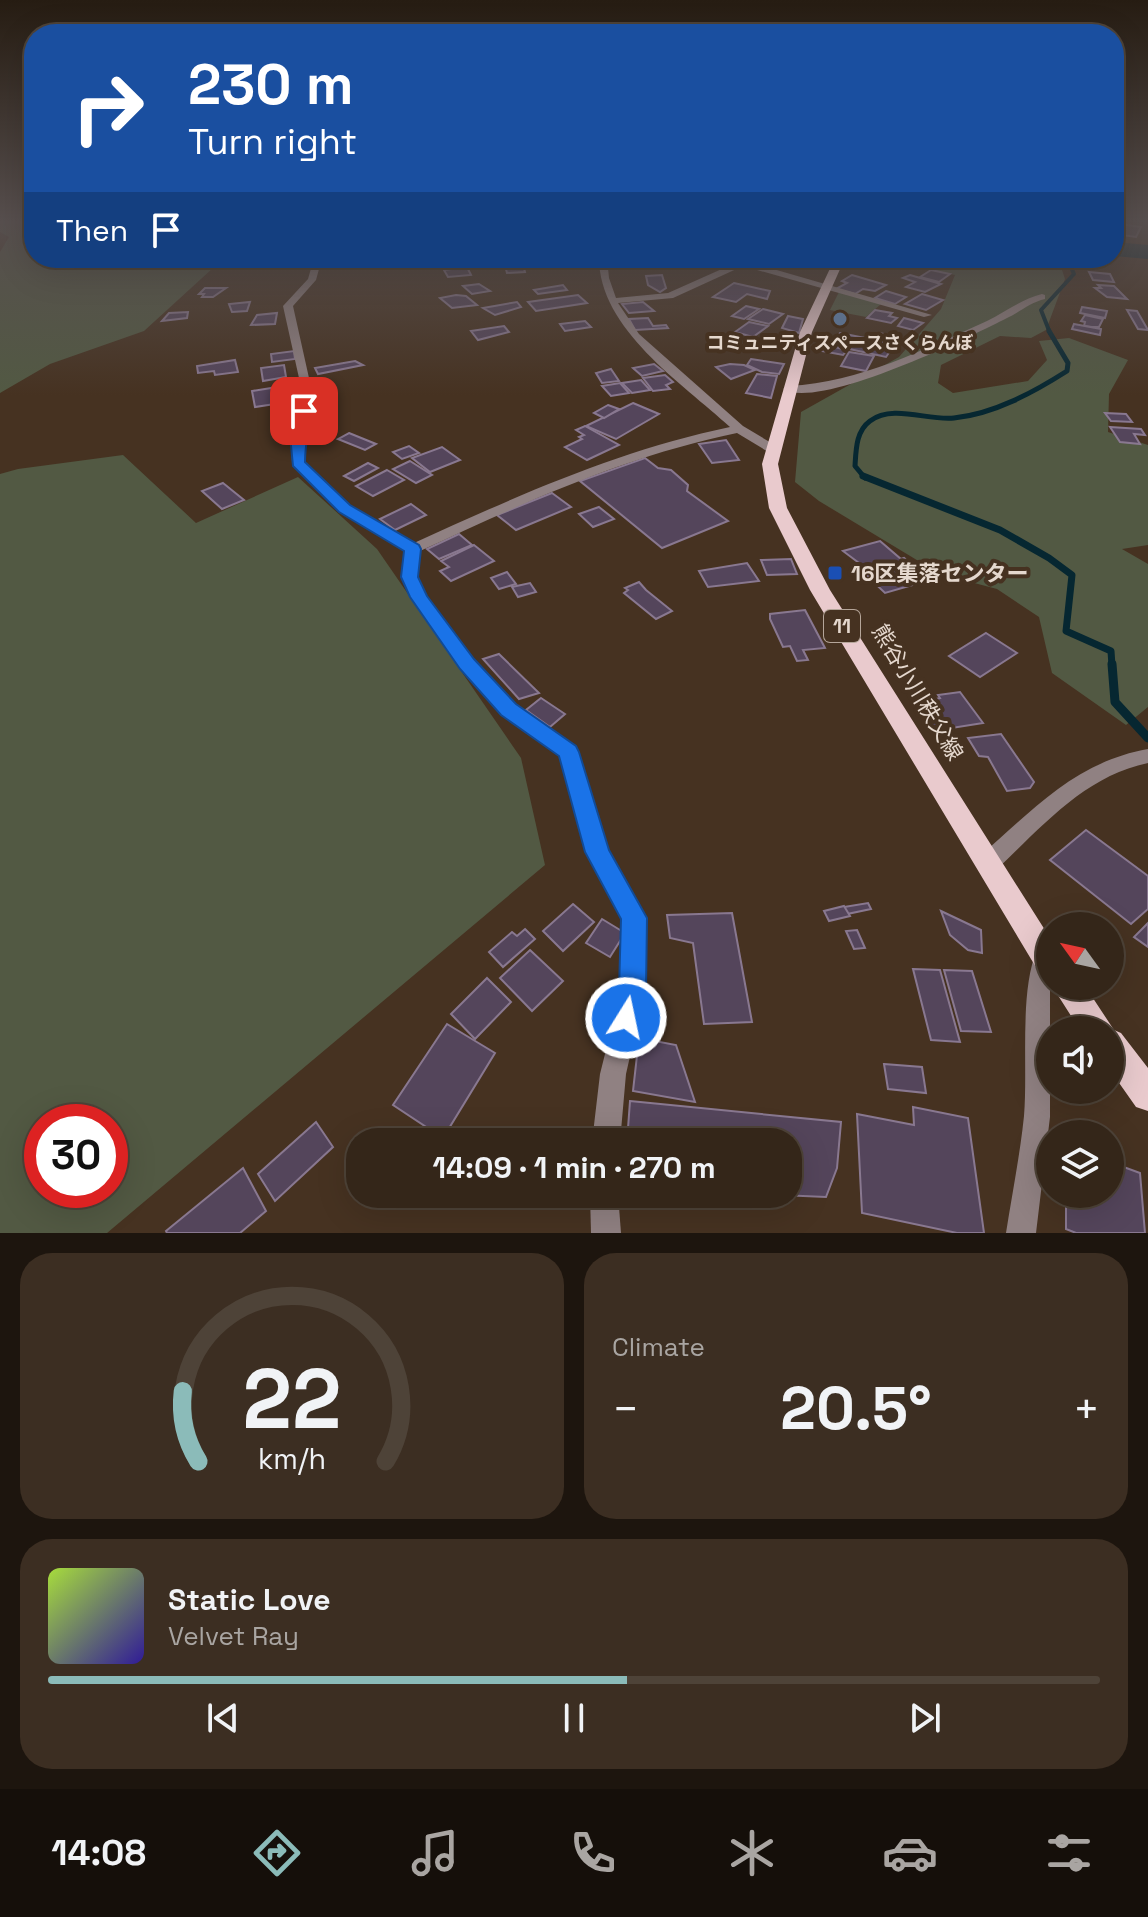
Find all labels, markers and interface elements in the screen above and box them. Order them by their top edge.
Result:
text: 230 m [188,49,354,120]
icon: right [56,56,160,160]
text: Turn right [188,119,357,165]
icon: arrive [144,208,188,252]
text: Then [56,211,128,250]
marker: コミュニティスペースさくらんぼ [831,310,849,328]
place label: コミュニティスペースさくらんぼ [707,331,973,354]
pin [270,377,338,445]
icon: arrive [282,389,326,433]
place label: 16区集落センター [851,559,1029,587]
marker: 16区集落センター [826,564,844,582]
road number: 11 [824,610,860,642]
street label: 熊谷小川秩父線 [866,619,970,765]
north arrow [1036,912,1124,1000]
map controls [1036,912,1124,1208]
position arrow [584,976,668,1060]
button: sound [1036,1016,1124,1104]
speed limit sign: 30 [24,1104,128,1208]
button: layers [1036,1120,1124,1208]
text: 14:09 · 1 min · 270 m [432,1148,716,1187]
text: Climate [612,1330,705,1364]
text: 22 [243,1346,341,1452]
text: 20.5° [780,1370,932,1447]
text: − [612,1381,639,1437]
text: + [1073,1381,1100,1437]
text: km/h [258,1441,326,1477]
text: Static Love [168,1580,331,1619]
text: Velvet Ray [168,1619,299,1653]
icon: previous [201,1696,245,1740]
icon: pause [552,1696,596,1740]
icon: next [903,1696,947,1740]
icon: directions [249,1825,305,1881]
icon: music [407,1825,463,1881]
icon: phone [565,1825,621,1881]
icon: climate [724,1825,780,1881]
icon: car [882,1825,938,1881]
icon: filters [1041,1825,1097,1881]
text: 14:08 [51,1830,146,1876]

